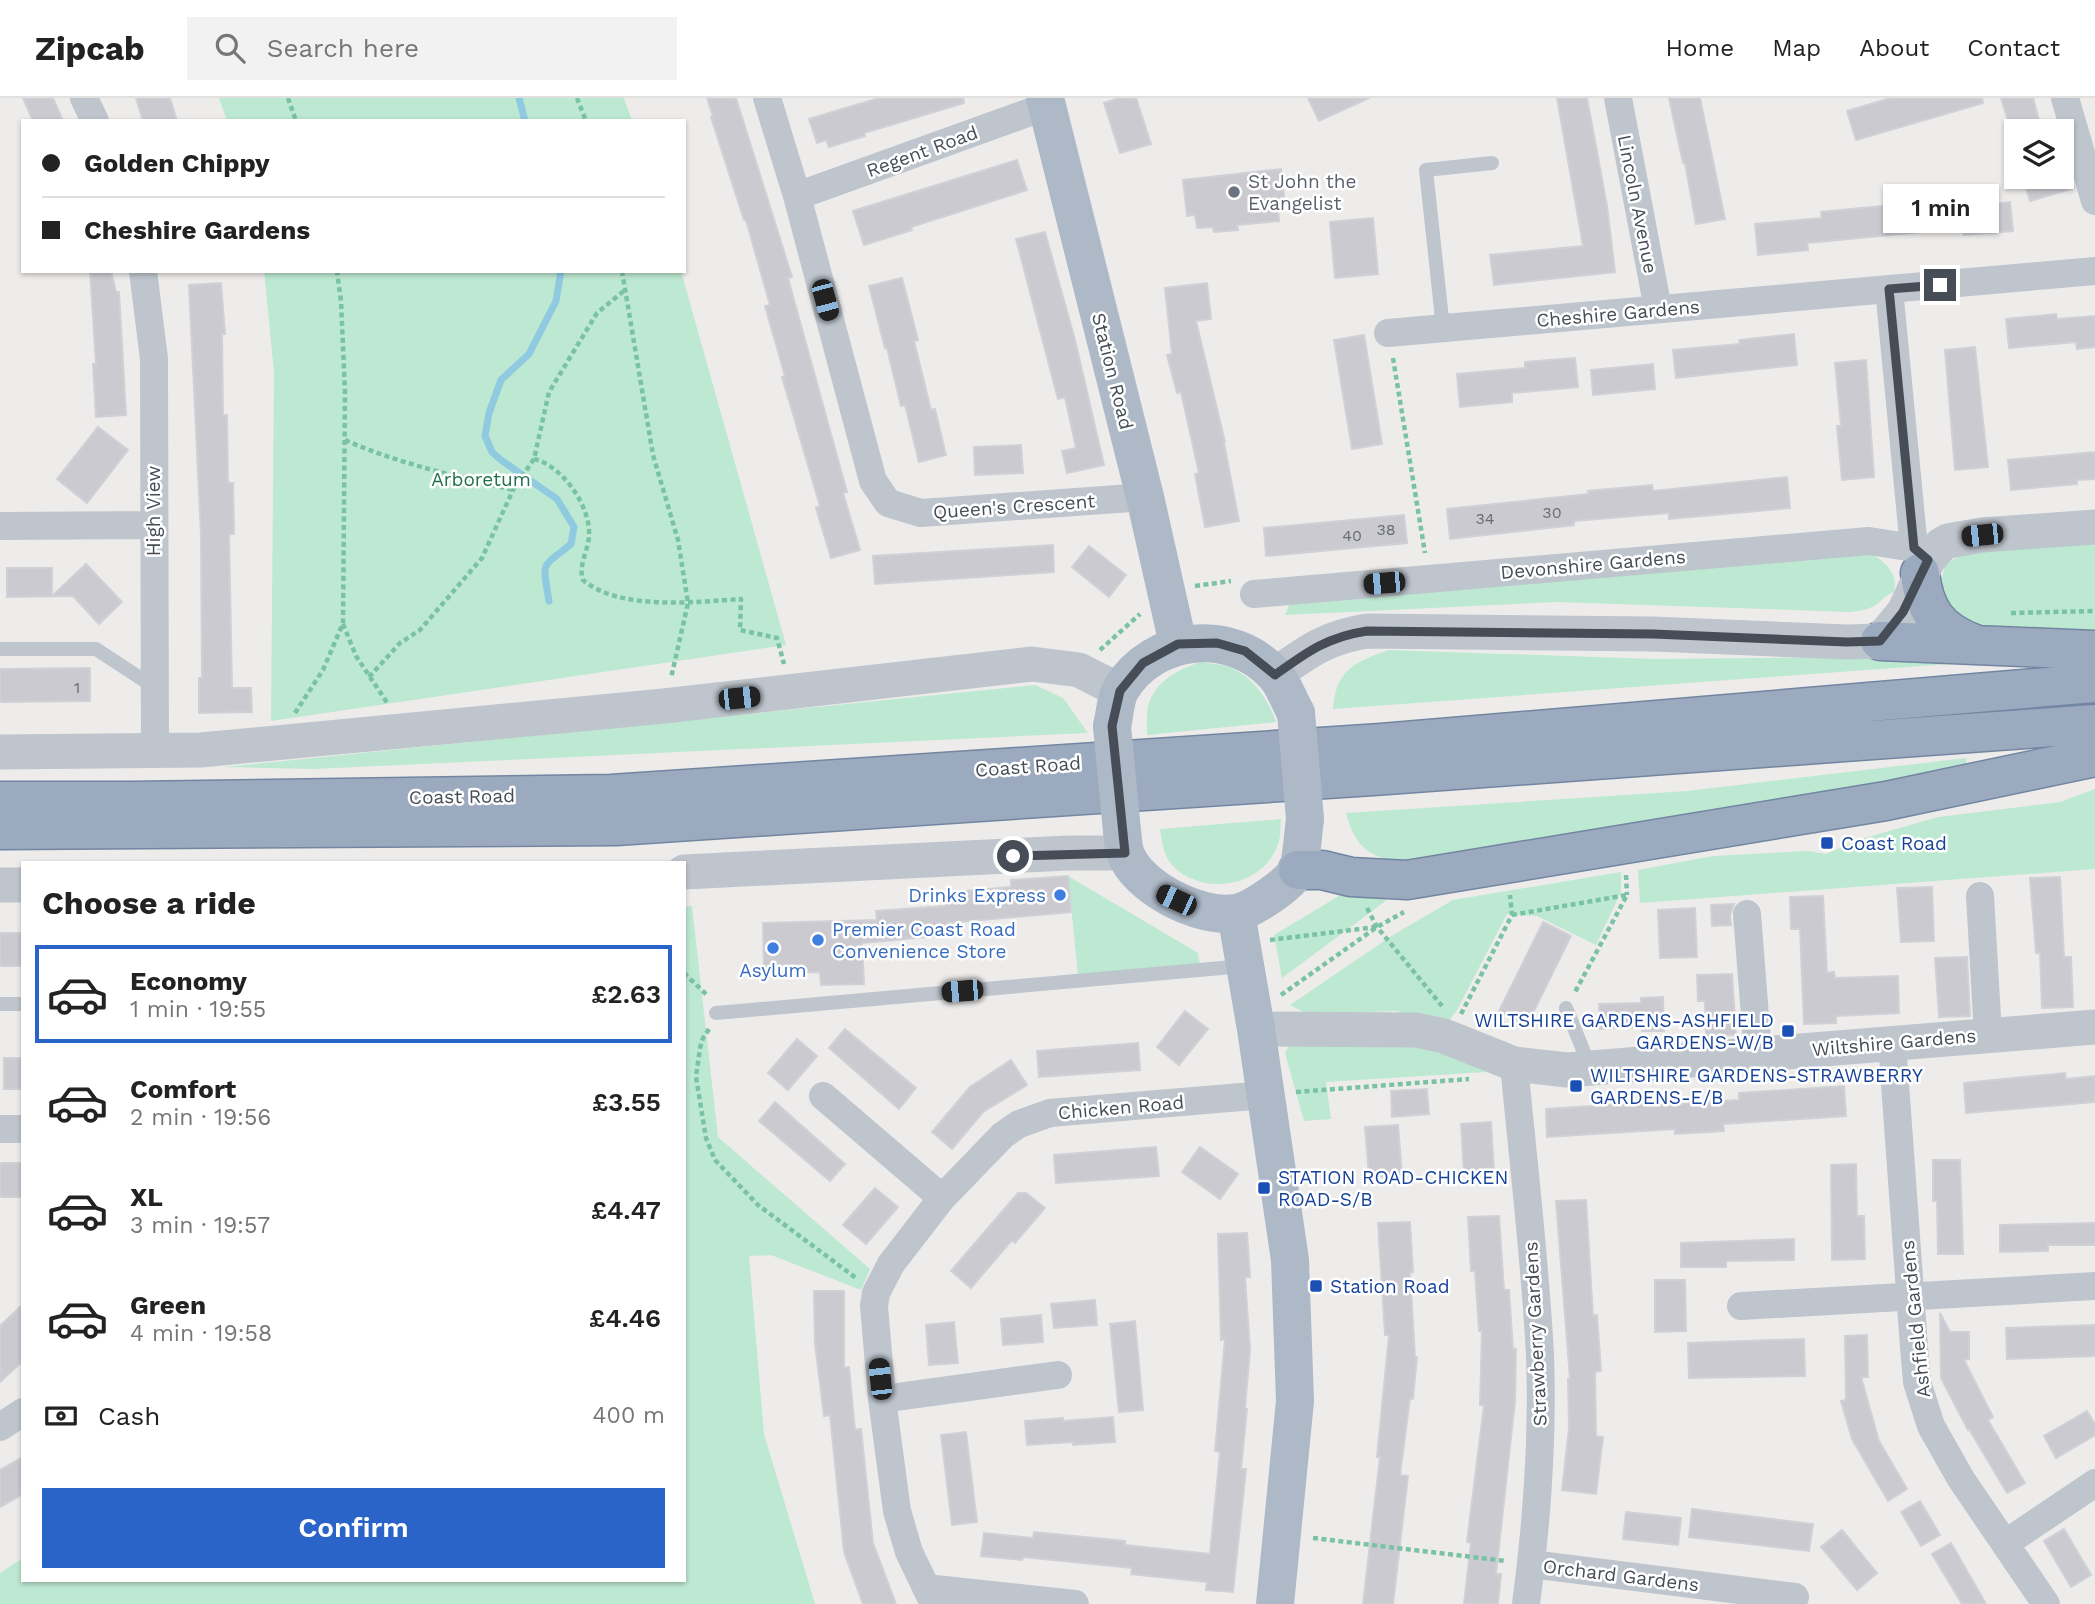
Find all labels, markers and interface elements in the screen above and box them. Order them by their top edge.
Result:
search box [187,17,677,80]
text: Zipcab [35,29,145,68]
icon: search [211,29,249,67]
text: Search here [267,33,419,63]
text: Home [1666,34,1734,62]
text: Map [1772,34,1821,62]
text: About [1859,34,1929,62]
text: Contact [1967,34,2060,62]
map controls [2004,119,2074,189]
button: layers [2004,119,2074,189]
street label: Regent Road [863,121,981,182]
street label: Lincoln Avenue [1613,133,1662,275]
text: Golden Chippy [84,148,270,178]
place label: St John the Evangelist [1248,170,1356,215]
marker: St John the Evangelist [1226,184,1242,200]
callout: 1 min [1882,184,1998,232]
text: 1 min [1911,195,1971,222]
text: Cheshire Gardens [84,215,310,245]
route end [1924,269,1956,301]
car [810,277,841,323]
street label: Cheshire Gardens [1535,295,1701,332]
street label: Station Road [1087,310,1138,432]
street label: High View [142,466,165,556]
park label: Arboretum [431,468,531,491]
street label: Queen's Crescent [932,489,1096,524]
house number: 30 [1542,503,1562,522]
house number: 34 [1475,509,1495,528]
house number: 38 [1376,520,1396,539]
car [1961,522,2004,548]
house number: 40 [1342,526,1362,545]
street label: Devonshire Gardens [1500,545,1687,584]
car [1363,571,1406,595]
house number: 1 [74,678,80,697]
car [718,685,761,711]
street label: Coast Road [974,751,1082,782]
street label: Coast Road [409,784,515,809]
place label: Coast Road [1841,832,1947,855]
marker: Coast Road [1819,835,1835,851]
route start [997,840,1029,872]
car [1153,882,1200,918]
text: Choose a ride [42,884,256,922]
place label: Drinks Express [908,884,1046,907]
marker: Drinks Express [1052,887,1068,903]
place label: Premier Coast Road Convenience Store [832,918,1016,963]
marker: Premier Coast Road Convenience Store [810,932,826,948]
marker: Asylum [765,940,781,956]
place label: Asylum [739,959,807,982]
icon: car [46,963,109,1026]
text: Economy [130,966,247,996]
text: £2.63 [591,979,661,1009]
car [941,979,984,1003]
text: 1 min · 19:55 [130,996,266,1023]
place label: WILTSHIRE GARDENS-ASHFIELD GARDENS-W/B [1474,1009,1774,1054]
marker: WILTSHIRE GARDENS-ASHFIELD GARDENS-W/B [1780,1023,1796,1039]
street label: Wiltshire Gardens [1811,1024,1977,1061]
place label: WILTSHIRE GARDENS-STRAWBERRY GARDENS-E/B [1590,1064,1923,1109]
icon: car [46,1071,109,1134]
text: Comfort [130,1074,236,1104]
marker: WILTSHIRE GARDENS-STRAWBERRY GARDENS-E/B [1568,1078,1584,1094]
text: £3.55 [592,1087,661,1117]
street label: Chicken Road [1057,1091,1185,1124]
text: 2 min · 19:56 [130,1104,271,1131]
place label: STATION ROAD-CHICKEN ROAD-S/B [1278,1166,1508,1211]
icon: car [46,1179,109,1242]
marker: STATION ROAD-CHICKEN ROAD-S/B [1256,1180,1272,1196]
text: XL [130,1182,163,1212]
text: £4.47 [591,1195,661,1225]
text: 3 min · 19:57 [130,1212,270,1239]
street label: Ashfield Gardens [1896,1239,1935,1399]
street label: Strawberry Gardens [1519,1241,1552,1427]
place label: Station Road [1330,1275,1450,1298]
marker: Station Road [1308,1278,1324,1294]
icon: car [46,1287,109,1350]
text: Green [130,1290,206,1320]
text: £4.46 [589,1303,661,1333]
text: 4 min · 19:58 [130,1320,272,1347]
car [868,1357,893,1401]
icon: cash [42,1397,80,1435]
text: Cash [98,1401,160,1431]
text: 400 m [593,1402,665,1429]
button: Confirm [42,1488,665,1568]
street label: Orchard Gardens [1542,1555,1700,1596]

